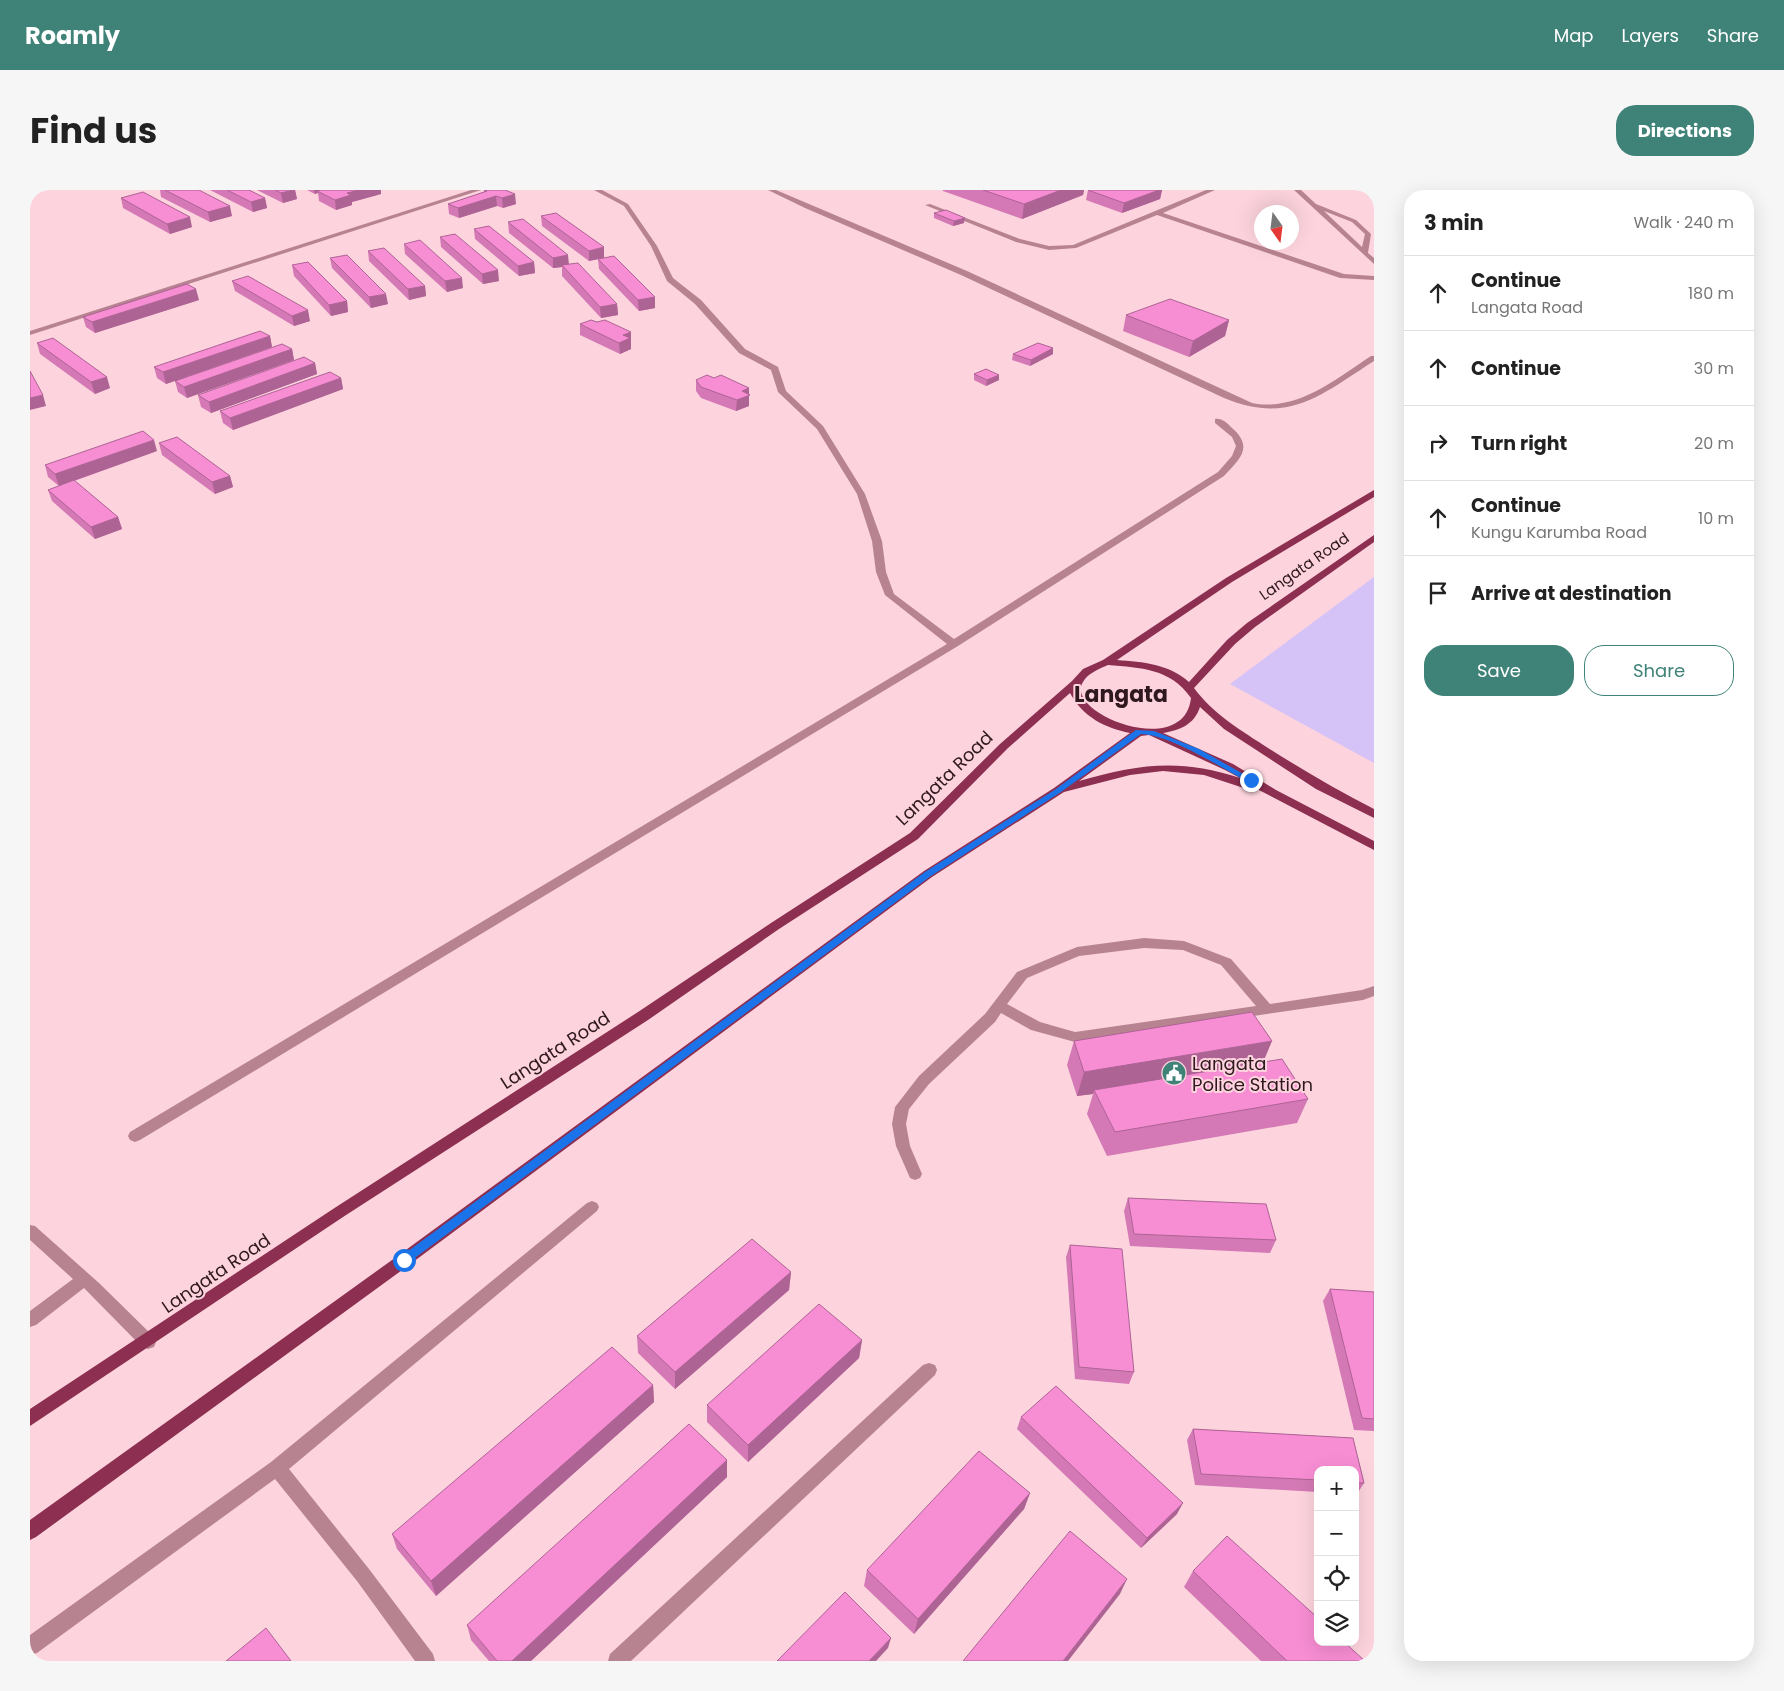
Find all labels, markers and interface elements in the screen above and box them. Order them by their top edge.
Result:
text: Roamly [25,19,120,52]
text: Map [1554,23,1594,48]
text: Layers [1622,23,1679,48]
text: Share [1707,23,1759,48]
button: Directions [1616,105,1754,156]
text: Find us [30,106,157,155]
north arrow [1254,205,1299,250]
text: 3 min [1424,208,1484,237]
text: Walk · 240 m [1633,211,1734,234]
text: Continue [1471,267,1561,294]
icon: ahead [1424,279,1452,307]
text: 180 m [1688,282,1734,305]
text: Langata Road [1471,296,1583,319]
icon: ahead [1424,354,1452,382]
text: Continue [1471,355,1561,382]
text: 30 m [1694,357,1734,380]
icon: right [1424,429,1452,457]
text: Turn right [1471,430,1567,457]
text: 20 m [1694,432,1734,455]
text: Continue [1471,492,1561,519]
icon: ahead [1424,504,1452,532]
text: 10 m [1698,507,1734,530]
text: Kungu Karumba Road [1471,521,1647,544]
street label: Langata Road [1255,527,1353,605]
icon: arrive [1424,579,1452,607]
text: Arrive at destination [1471,580,1672,607]
button: Save [1424,645,1574,696]
button: Share [1584,645,1734,696]
district label: Langata [1074,679,1168,710]
street label: Langata Road [890,725,998,831]
route end [1240,769,1263,792]
street label: Langata Road [495,1005,615,1095]
place label: Langata Police Station [1192,1051,1313,1097]
public building icon: Langata Police Station [1161,1060,1187,1086]
street label: Langata Road [157,1227,275,1319]
route start [393,1249,416,1272]
map controls [1314,1466,1359,1646]
button: + [1314,1466,1359,1511]
button: − [1314,1511,1359,1556]
button: locate [1314,1556,1359,1601]
button: layers [1314,1601,1359,1646]

